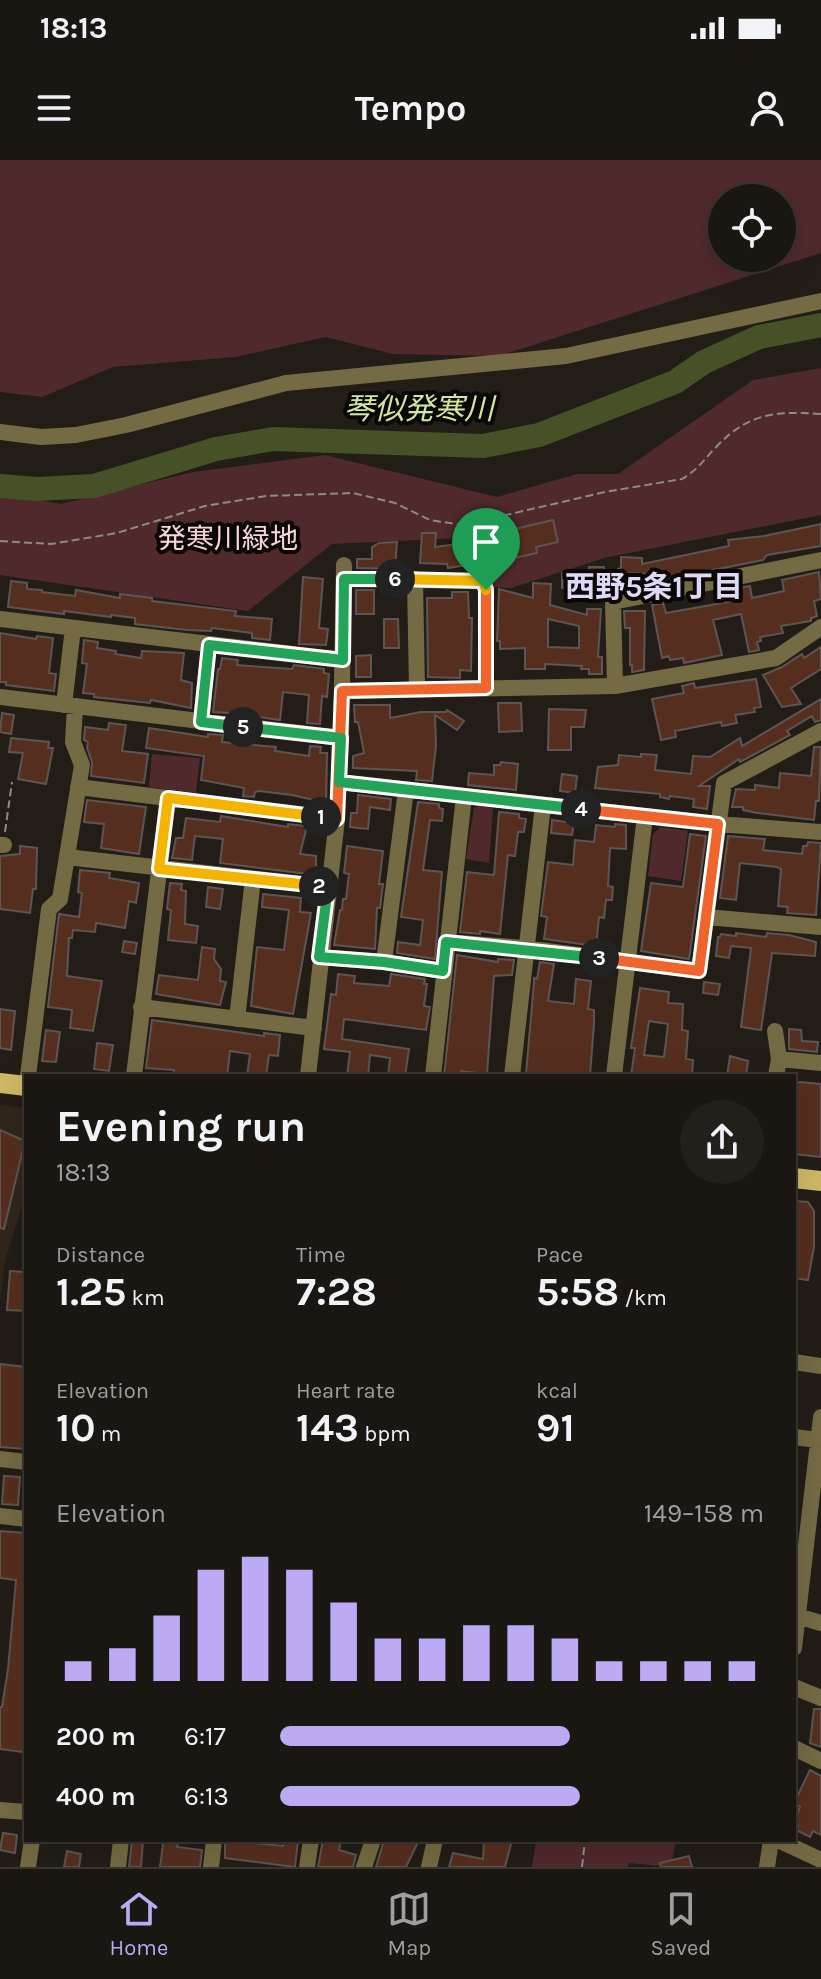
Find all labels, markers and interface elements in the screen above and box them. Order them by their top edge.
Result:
text: 18:13 [40,10,108,46]
icon: menu [32,86,76,130]
icon: person [745,86,789,130]
text: Tempo [355,87,466,129]
map controls [708,184,796,272]
button: locate [708,184,796,272]
water label: 琴似発寒川 [344,391,497,427]
pin [452,508,520,590]
icon: arrive [464,520,508,564]
park label: 発寒川緑地 [158,522,298,555]
pin: 6 [375,559,415,599]
text: 6 [388,566,402,592]
district label: 西野5条1丁目 [565,569,743,605]
pin: 5 [223,707,263,747]
text: 5 [237,714,249,740]
pin: 4 [561,789,601,829]
text: 4 [574,796,588,822]
pin: 1 [301,797,341,837]
text: 1 [317,804,325,830]
pin: 2 [299,866,339,906]
text: 2 [312,873,326,899]
pin: 3 [579,938,619,978]
text: 3 [592,945,606,971]
button: share [680,1100,764,1184]
text: Evening run [56,1101,306,1152]
text: 18:13 [56,1157,111,1188]
text: Distance [56,1242,145,1268]
text: Time [296,1242,345,1268]
text: Pace [536,1242,583,1268]
text: 1.25 [56,1268,126,1315]
text: 7:28 [296,1268,377,1315]
text: 5:58 [536,1268,619,1315]
text: km [126,1285,165,1311]
text: /km [619,1285,667,1311]
text: Elevation [56,1378,149,1404]
text: Heart rate [296,1378,395,1404]
text: kcal [536,1378,578,1404]
text: 10 [56,1404,96,1451]
text: 143 [296,1404,359,1451]
text: 91 [536,1404,575,1451]
text: m [96,1421,121,1447]
text: bpm [359,1421,411,1447]
text: Elevation [56,1498,166,1529]
text: 149–158 m [644,1498,764,1529]
text: 200 m [56,1721,136,1752]
text: 6:17 [184,1721,226,1752]
text: 400 m [56,1781,136,1812]
text: 6:13 [184,1781,229,1812]
tab: Home [110,1887,168,1961]
tab: Map [387,1887,431,1961]
tab: Saved [651,1887,711,1961]

